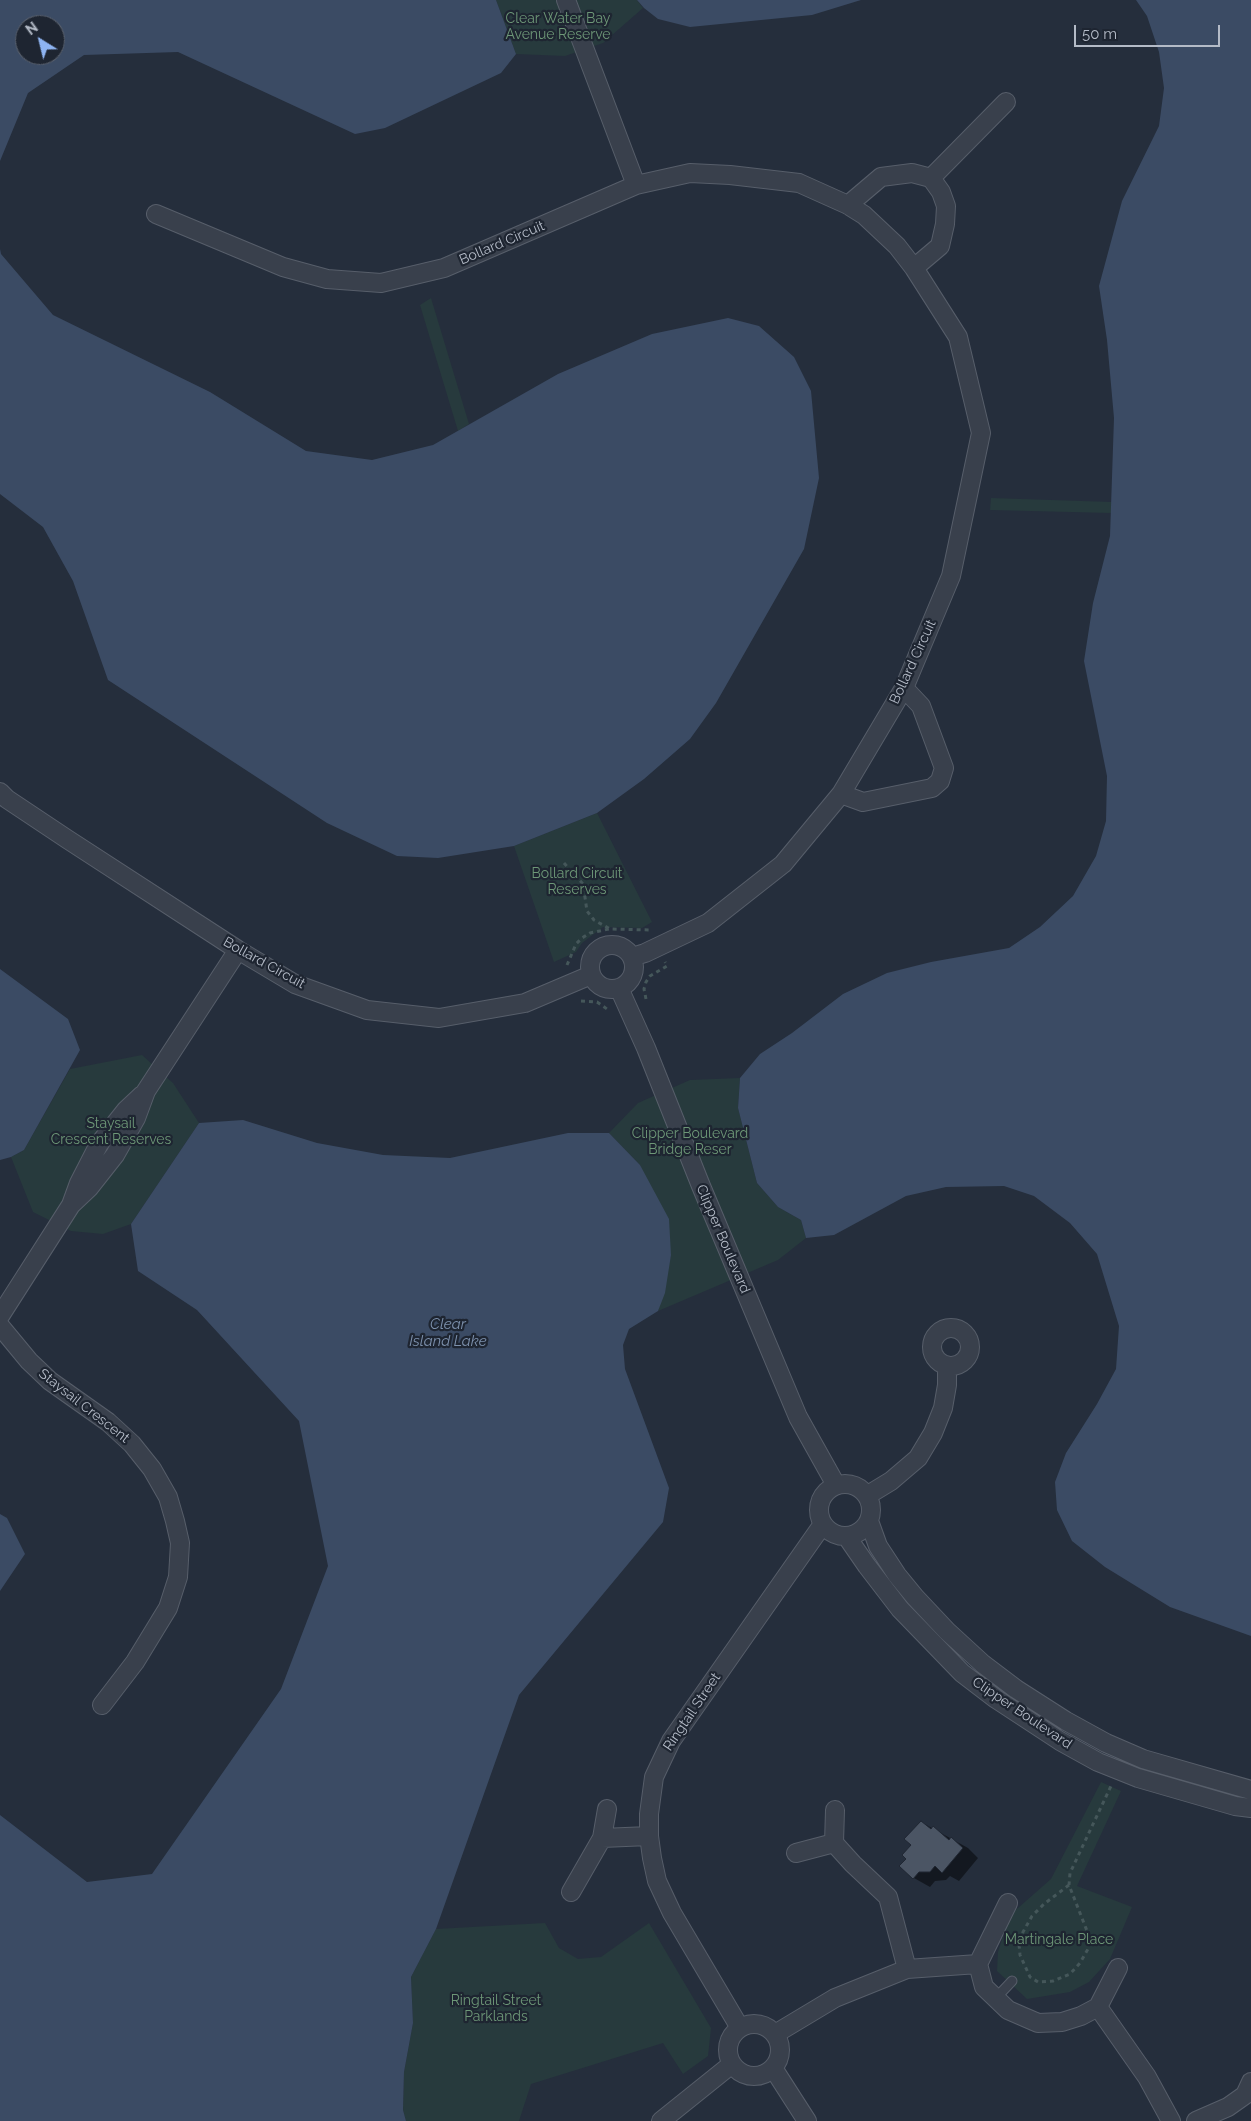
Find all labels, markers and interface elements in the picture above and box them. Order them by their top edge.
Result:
park label: Clear Water Bay Avenue Reserve [505,11,611,44]
north arrow [15,15,65,65]
scale bar [1076,15,1222,47]
text: N [23,19,41,38]
text: 50 m [1082,25,1117,43]
street label: Bollard Circuit [457,217,547,269]
street label: Bollard Circuit [886,617,940,707]
park label: Bollard Circuit Reserves [532,866,622,899]
street label: Bollard Circuit [220,934,308,992]
park label: Staysail Crescent Reserves [51,1116,171,1148]
park label: Clipper Boulevard Bridge Reser [632,1126,748,1158]
street label: Clipper Boulevard [692,1182,754,1296]
water label: Clear Island Lake [409,1315,487,1350]
street label: Staysail Crescent [35,1365,133,1447]
street label: Ringtail Street [660,1670,724,1754]
street label: Clipper Boulevard [969,1673,1075,1753]
park label: Martingale Place [1005,1932,1113,1948]
park label: Ringtail Street Parklands [451,1993,541,2025]

